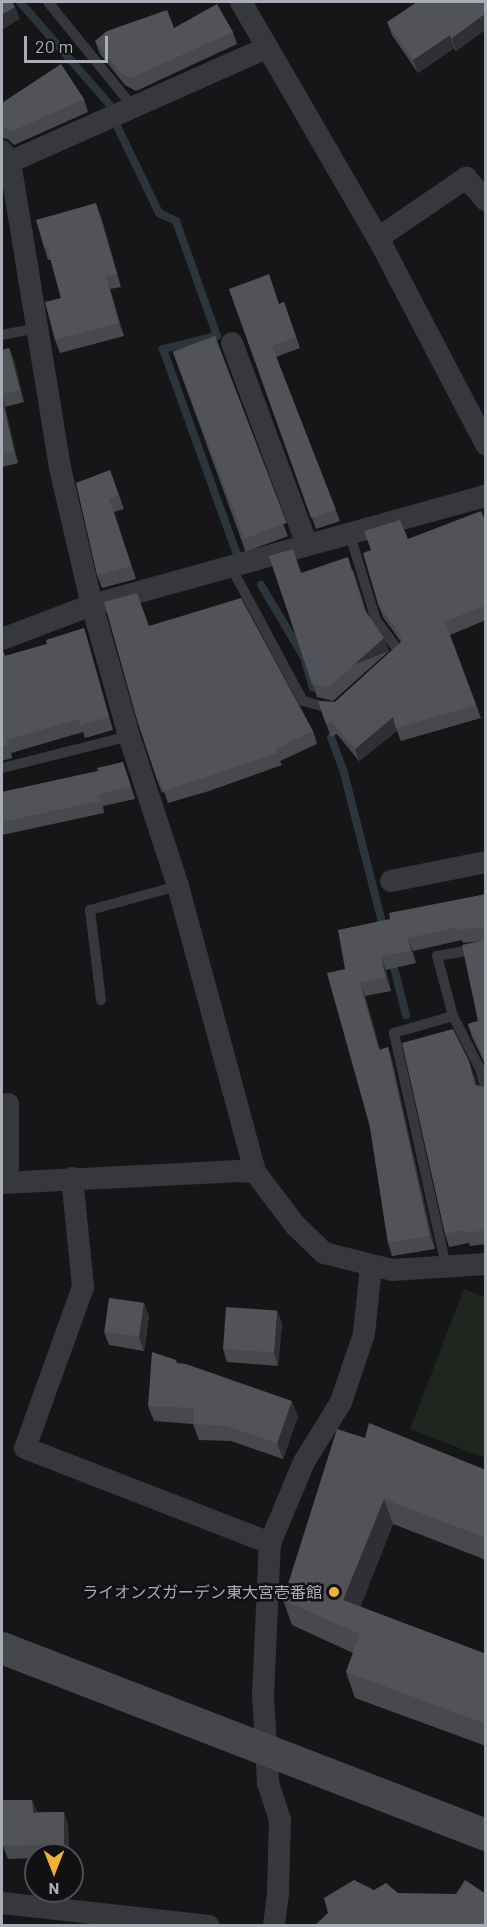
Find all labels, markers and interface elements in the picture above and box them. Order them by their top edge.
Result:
scale bar [27,24,111,62]
text: 20 m [35,35,73,57]
place label: ライオンズガーデン東大宮壱番館 [82,1582,322,1602]
marker: ライオンズガーデン東大宮壱番館 [327,1585,341,1599]
north arrow [24,1843,84,1903]
text: N [49,1880,59,1899]

